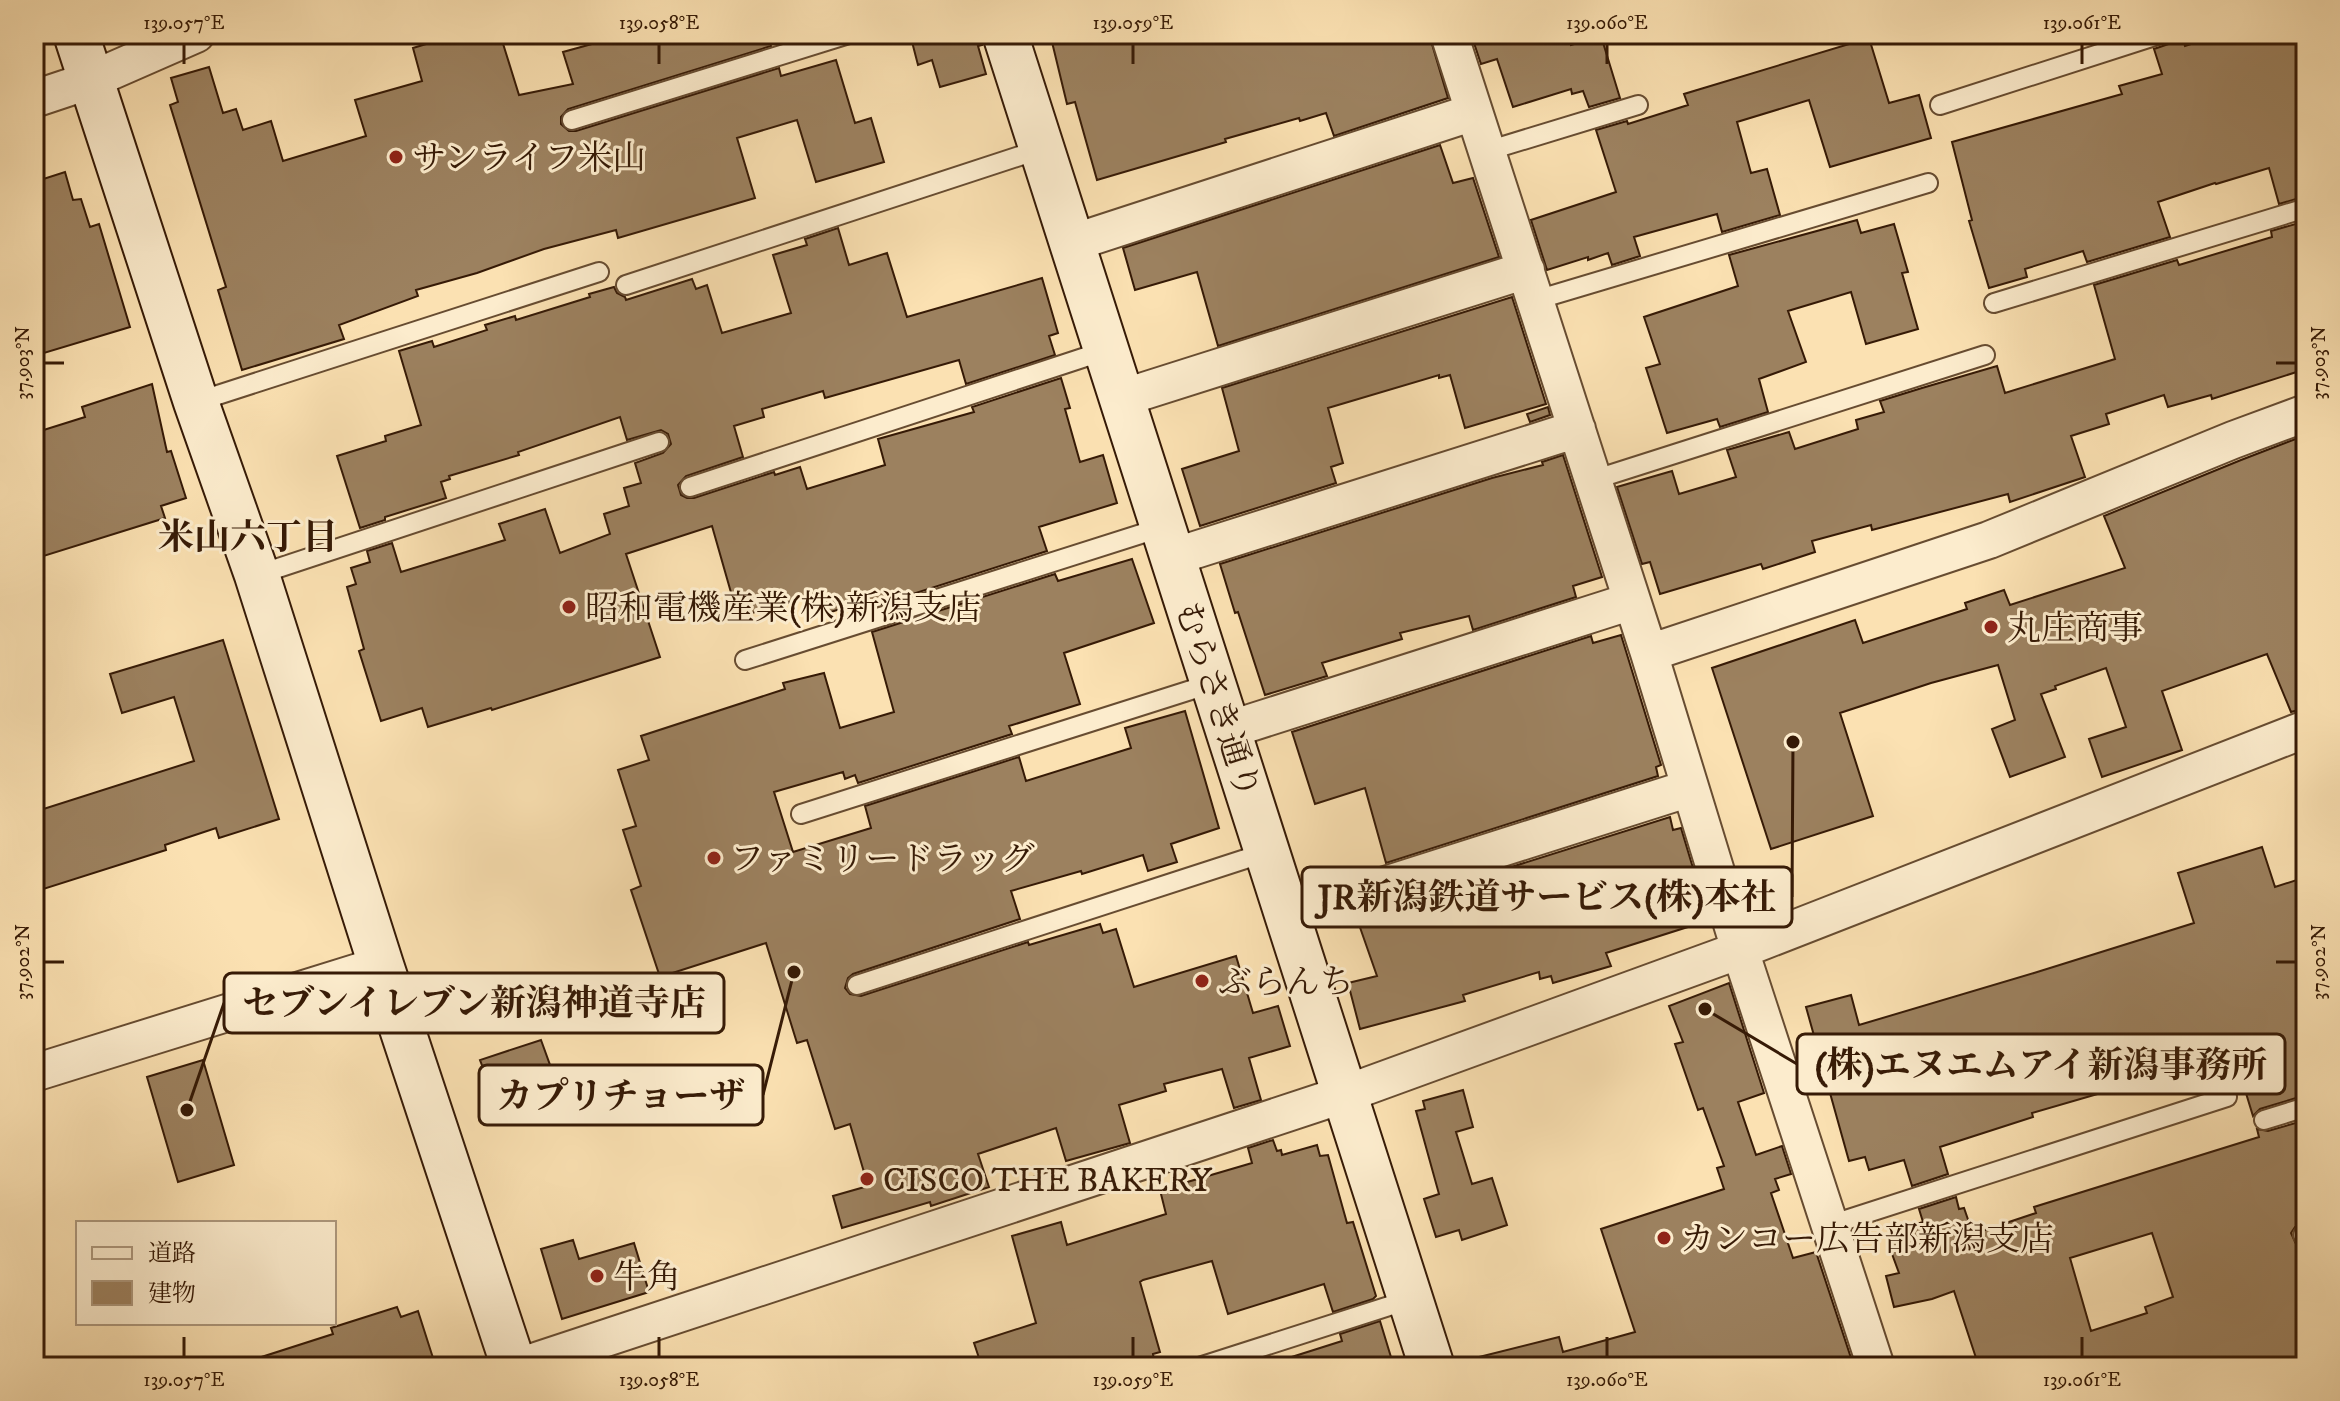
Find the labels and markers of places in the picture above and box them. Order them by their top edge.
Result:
place label: サンライフ米山 [412,138,646,180]
marker: サンライフ米山 [387,148,405,166]
place label: 昭和電機産業(株)新潟支店 [585,588,982,630]
marker: 昭和電機産業(株)新潟支店 [560,598,578,616]
place label: 丸庄商事 [2007,608,2143,650]
marker: 丸庄商事 [1982,618,2000,636]
place label: ファミリードラッグ [730,839,1035,881]
marker: ファミリードラッグ [705,849,723,867]
callout: JR新潟鉄道サービス(株)本社 [1302,867,1792,927]
place label: ぶらんち [1218,962,1354,1004]
marker: ぶらんち [1193,972,1211,990]
callout: セブンイレブン新潟神道寺店 [224,973,724,1033]
callout: (株)エヌエムアイ新潟事務所 [1797,1034,2285,1094]
callout: カプリチョーザ [479,1065,763,1125]
place label: CISCO THE BAKERY [883,1160,1213,1202]
marker: CISCO THE BAKERY [858,1170,876,1188]
place label: カンコー広告部新潟支店 [1680,1219,2054,1261]
marker: カンコー広告部新潟支店 [1655,1229,1673,1247]
place label: 牛角 [613,1257,681,1299]
marker: 牛角 [588,1267,606,1285]

